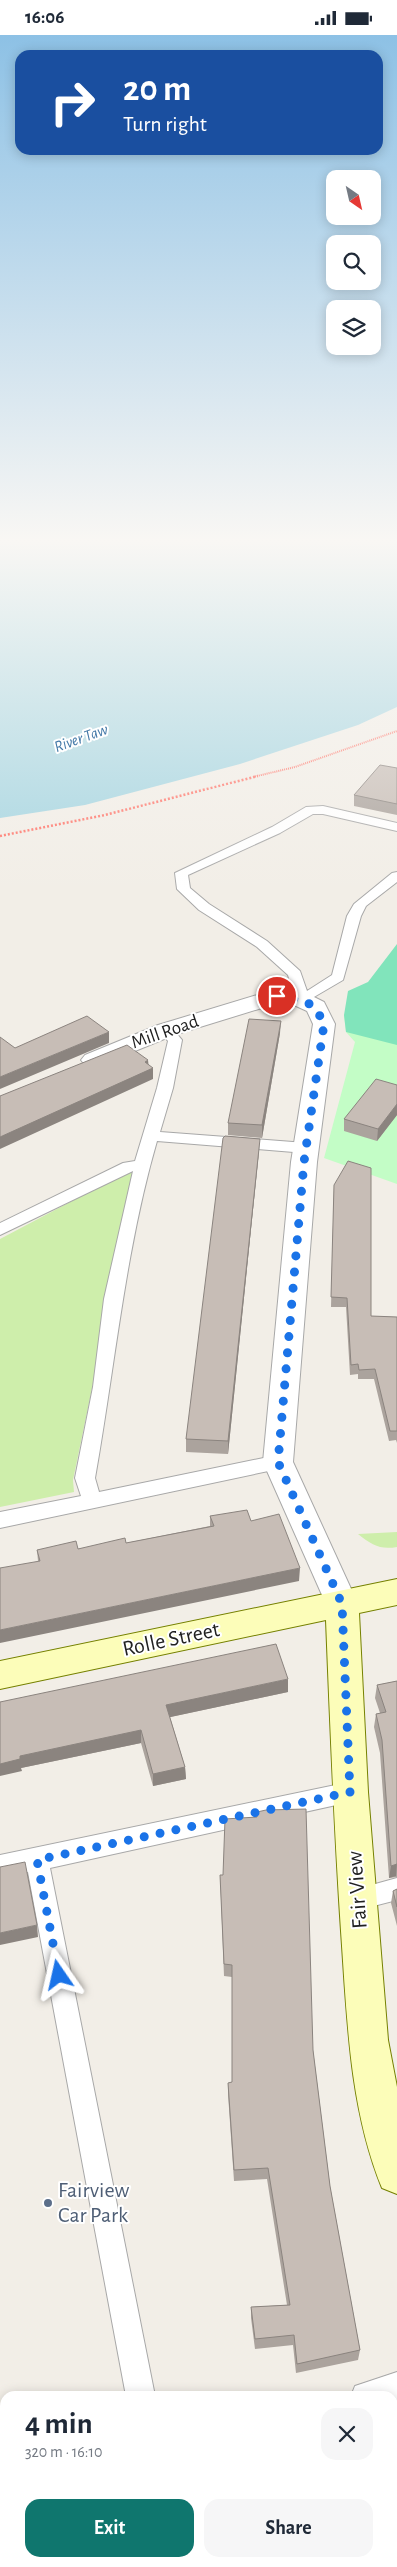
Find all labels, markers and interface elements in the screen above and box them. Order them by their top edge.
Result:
text: 16:06 [25,8,64,27]
icon: right [40,70,105,135]
text: 20 m [123,72,191,107]
text: Turn right [123,113,207,135]
north arrow [326,170,381,225]
map controls [326,170,381,355]
button: search [326,235,381,290]
button: layers [326,300,381,355]
water label: River Taw [52,721,110,755]
pin [256,975,298,1017]
icon: arrive [263,982,291,1010]
street label: Mill Road [129,1012,201,1052]
street label: Rolle Street [120,1618,222,1660]
street label: Fair View [343,1850,371,1930]
position arrow [32,1948,84,2000]
place label: Fairview Car Park [58,2179,130,2226]
marker: Fairview Car Park [42,2197,54,2209]
button: close [321,2408,373,2460]
text: 4 min [25,2409,93,2439]
text: 320 m · 16:10 [25,2444,102,2460]
button: Exit [25,2499,194,2557]
button: Share [204,2499,373,2557]

